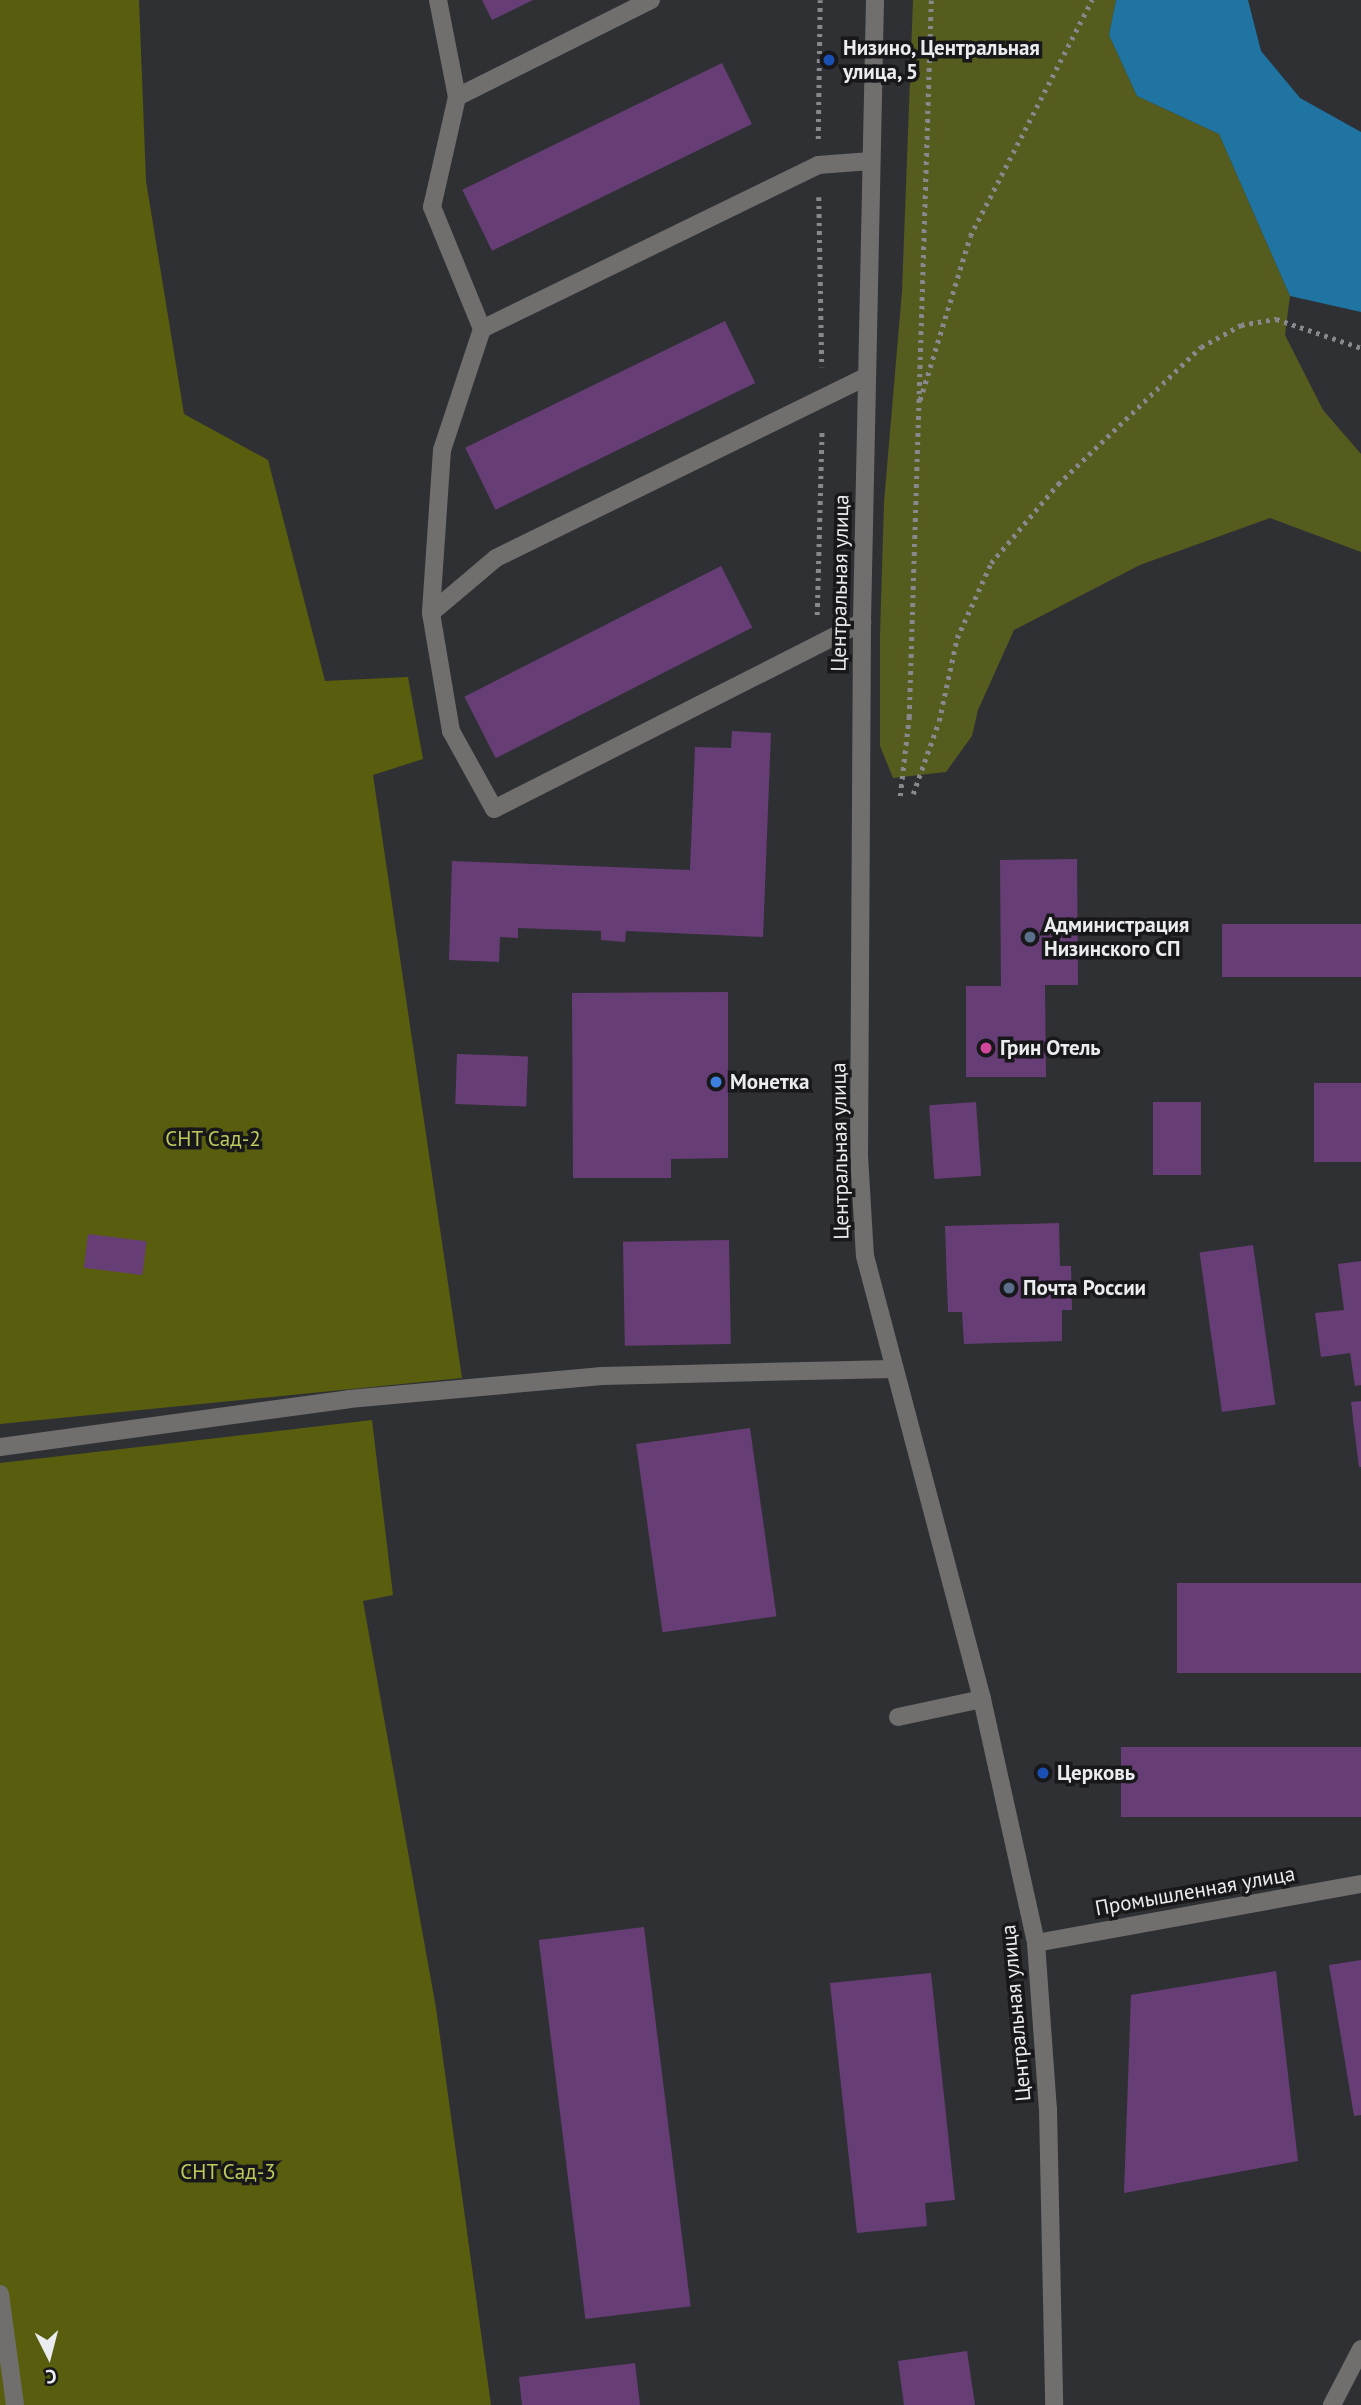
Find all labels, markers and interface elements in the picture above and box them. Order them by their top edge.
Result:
place label: Низино, Центральная улица, 5 [843,35,1041,85]
marker: Низино, Центральная улица, 5 [821,52,837,68]
street label: Центральная улица [826,494,854,672]
place label: Администрация Низинского СП [1044,912,1189,962]
marker: Администрация Низинского СП [1022,929,1038,945]
place label: Грин Отель [1000,1035,1101,1061]
marker: Грин Отель [978,1040,994,1056]
street label: Центральная улица [826,1062,854,1240]
place label: Монетка [730,1069,809,1095]
marker: Монетка [708,1074,724,1090]
park label: СНТ Сад-2 [165,1126,261,1152]
place label: Почта России [1023,1275,1146,1301]
marker: Почта России [1001,1280,1017,1296]
place label: Церковь [1057,1760,1135,1786]
marker: Церковь [1035,1765,1051,1781]
street label: Промышленная улица [1093,1861,1297,1921]
street label: Центральная улица [996,1924,1036,2102]
park label: СНТ Сад-3 [180,2159,276,2185]
north arrow [14,2321,84,2391]
text: С [45,2364,58,2389]

